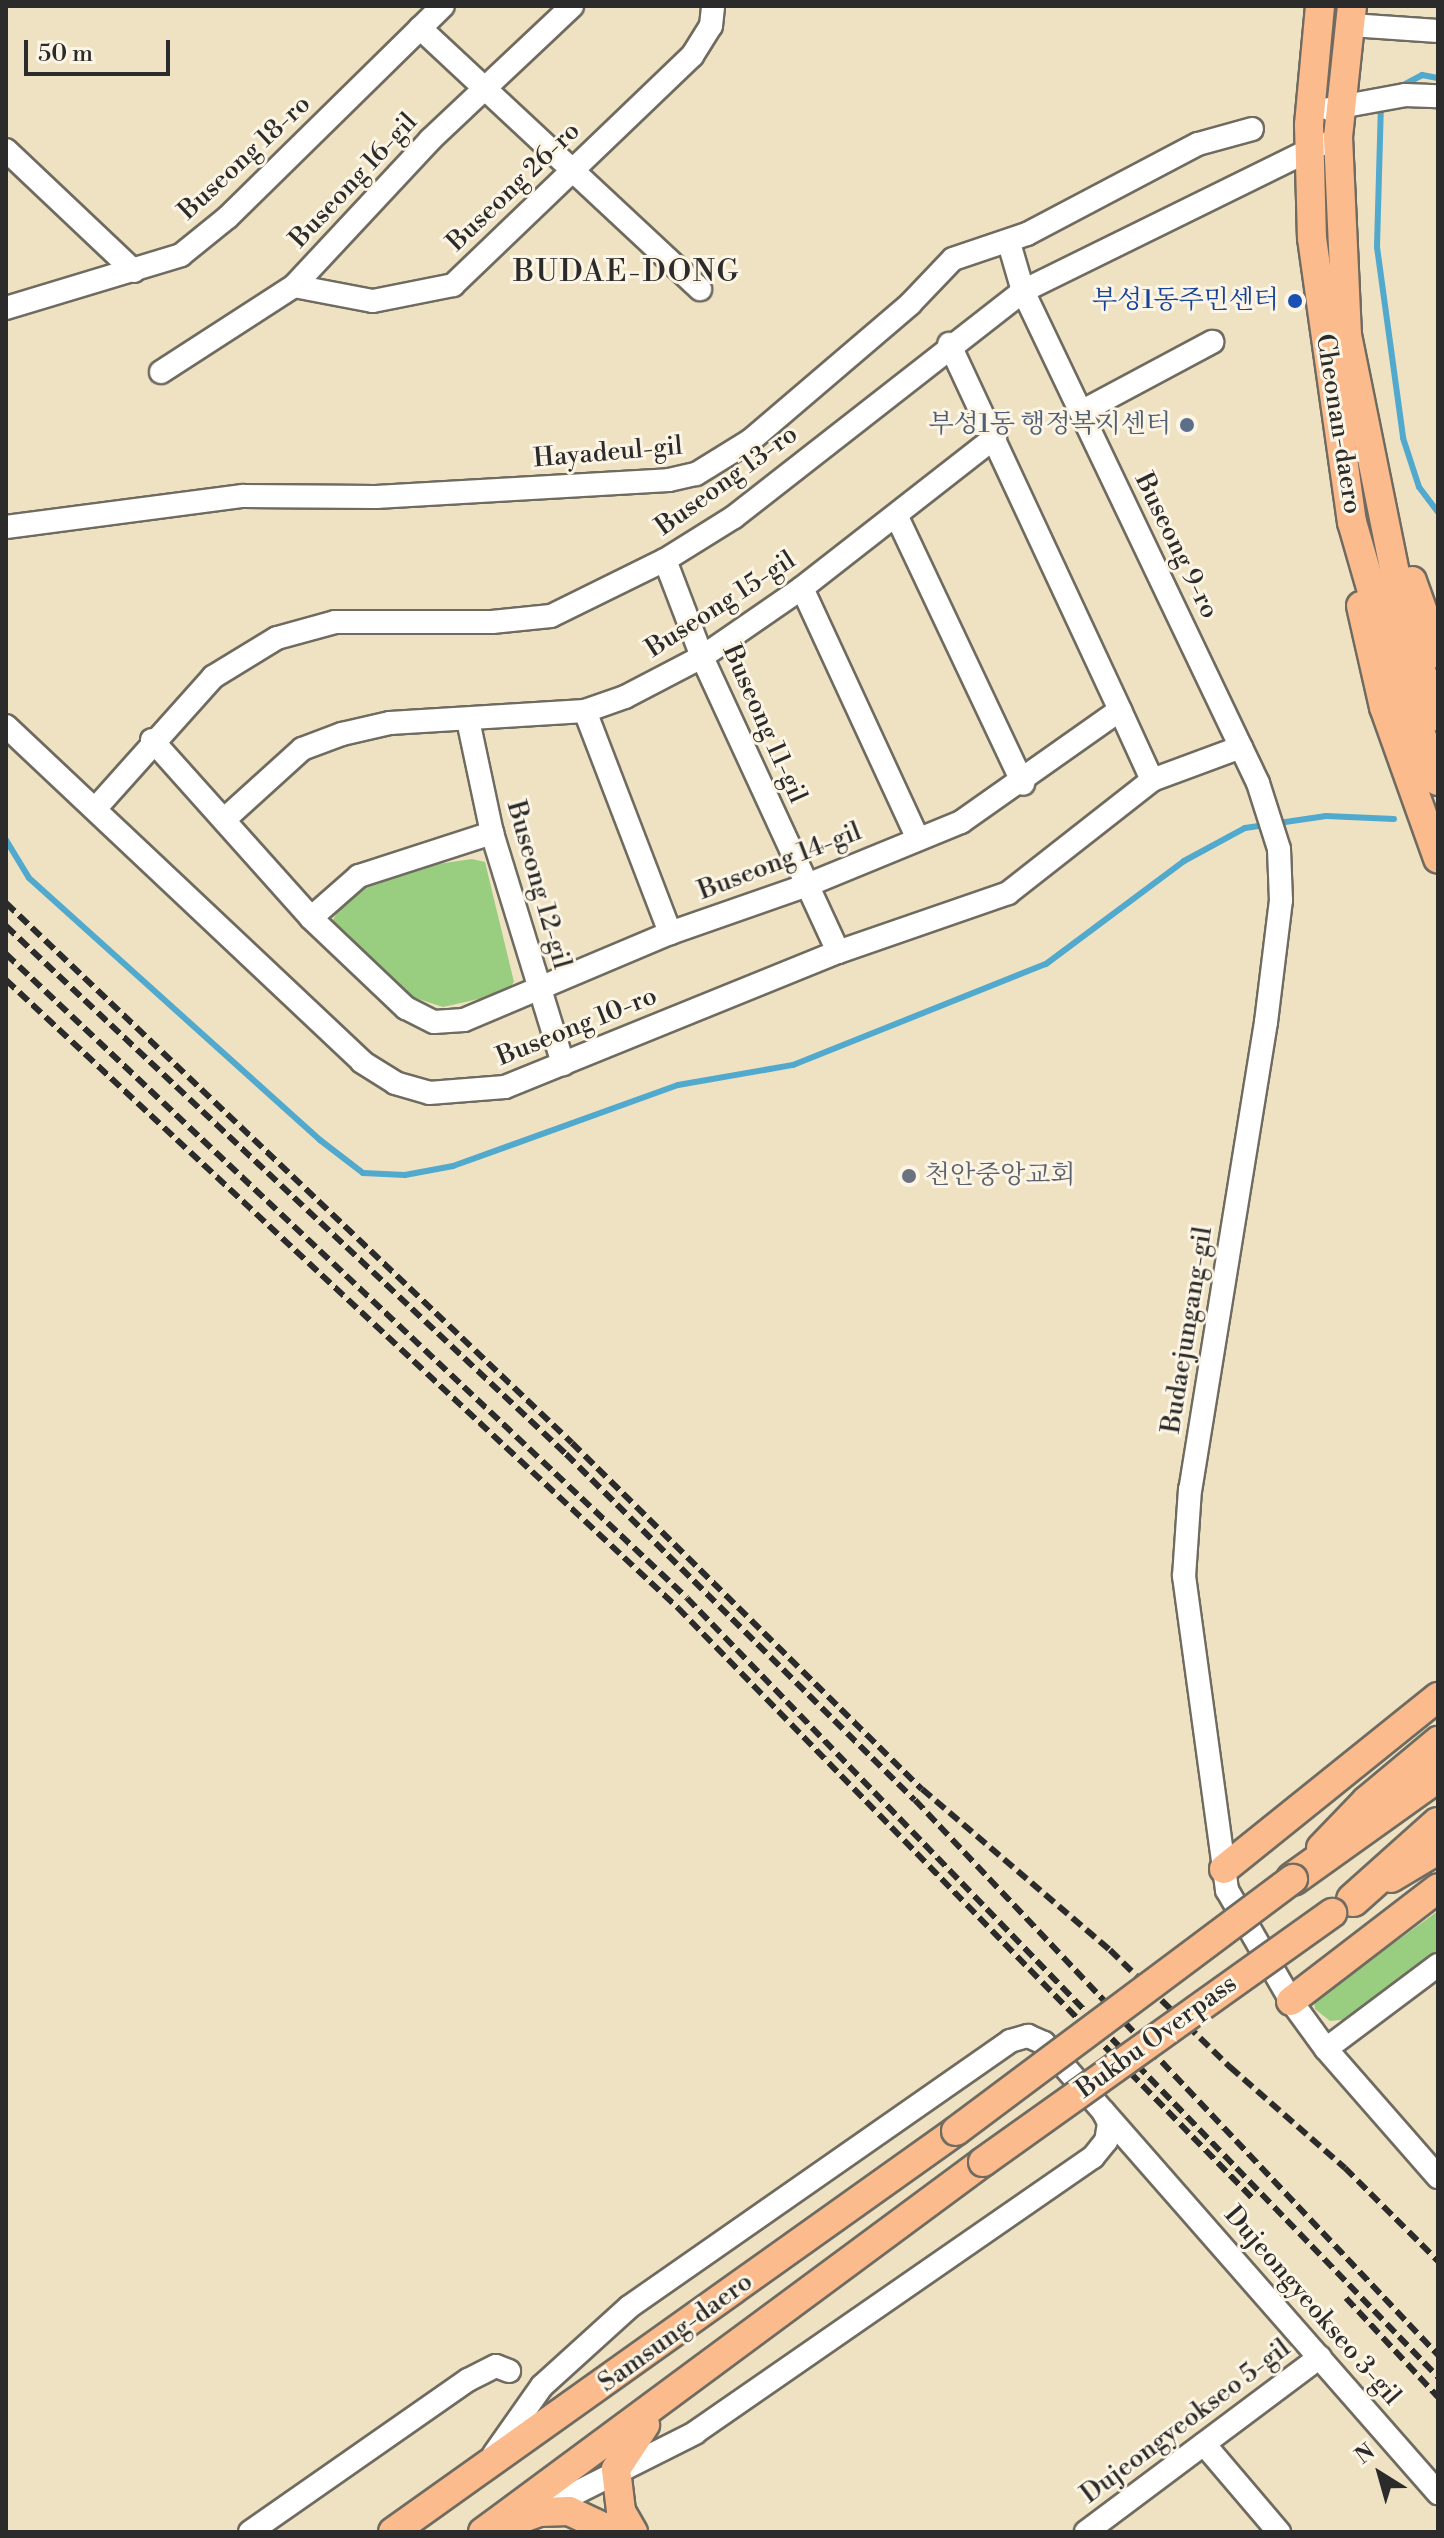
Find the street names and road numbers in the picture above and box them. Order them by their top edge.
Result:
street label: Buseong 18-ro [173,89,317,227]
street label: Buseong 16-gil [284,107,424,255]
street label: Buseong 26-ro [441,116,587,258]
street label: Cheonan-daero [1308,332,1368,516]
street label: Buseong 13-ro [650,419,804,543]
street label: Hayadeul-gil [532,431,684,475]
street label: Buseong 9-ro [1127,468,1225,624]
street label: Buseong 15-gil [640,545,802,665]
street label: Buseong 11-gil [715,640,813,808]
street label: Buseong 12-gil [499,797,577,973]
street label: Buseong 14-gil [694,817,866,907]
street label: Buseong 10-ro [492,981,662,1073]
street label: Budaejungang-gil [1156,1225,1220,1435]
street label: Bukbu Overpass [1071,1968,1243,2106]
street label: Dujeongyeokseo 3-gil [1217,2200,1407,2412]
street label: Samsung-daero [593,2267,759,2399]
street label: Dujeongyeokseo 5-gil [1075,2333,1297,2511]

